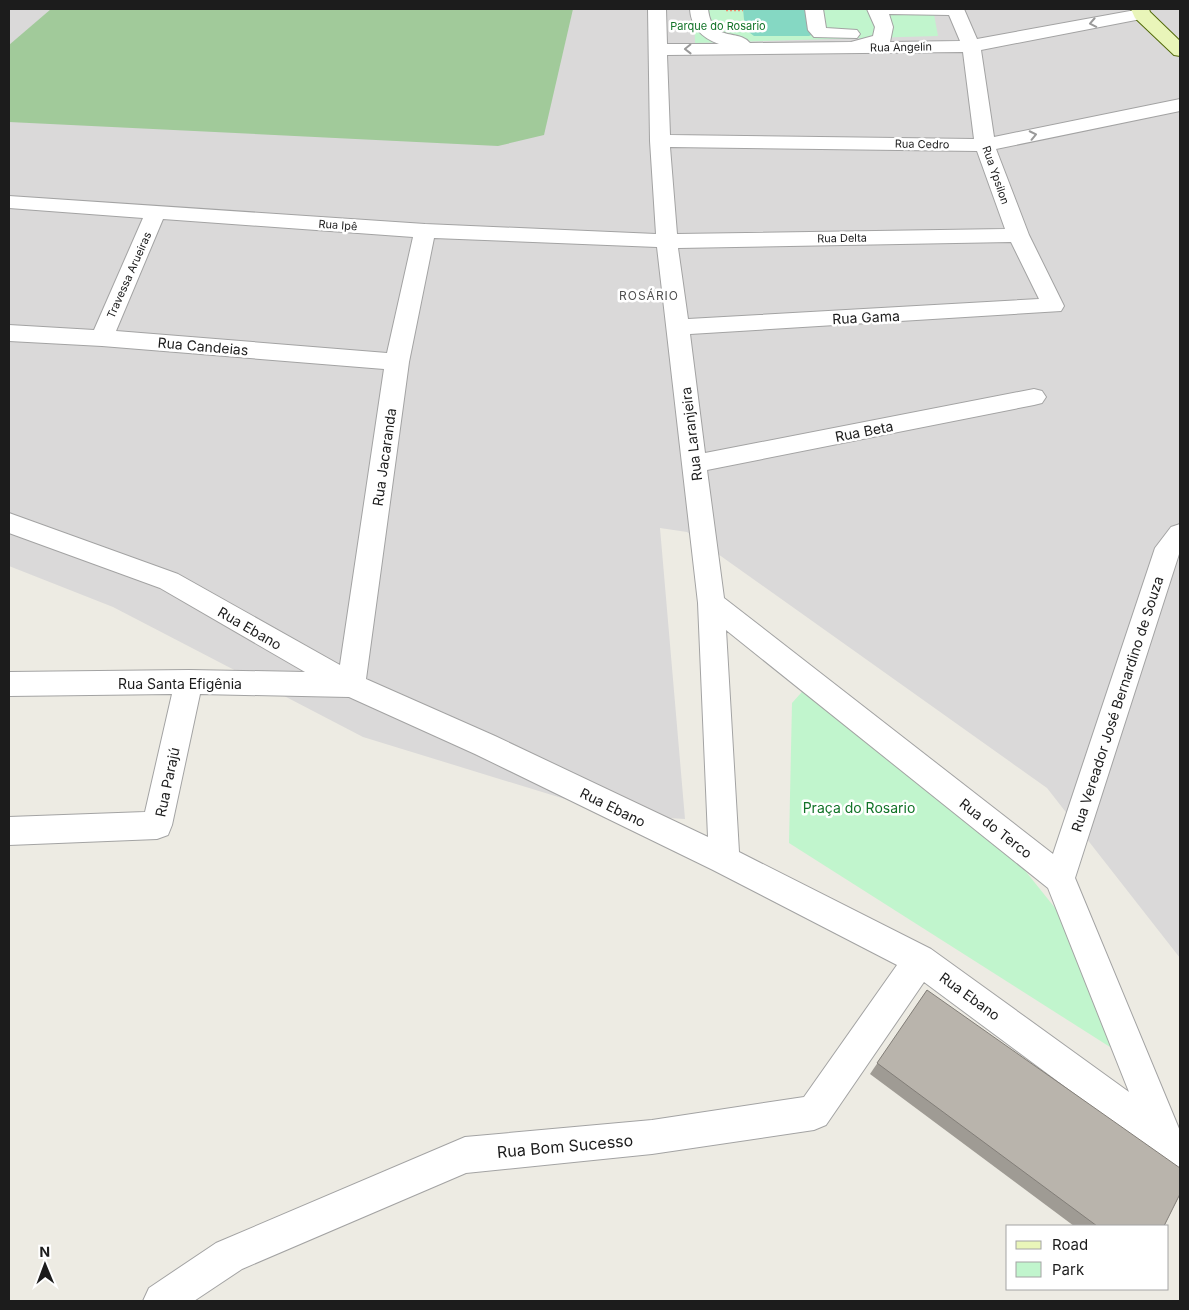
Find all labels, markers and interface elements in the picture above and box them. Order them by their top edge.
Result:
one-way arrow [1088,17,1097,27]
park label: Parque do Rosario [670,19,766,33]
street label: Rua Angelin [870,39,932,55]
one-way arrow [683,44,691,54]
one-way arrow [1029,131,1037,141]
street label: Rua Cedro [895,137,950,151]
street label: Rua Ypsilon [979,144,1013,206]
street label: Rua Ipê [318,217,358,233]
street label: Travessa Arueiras [104,229,154,320]
street label: Rua Delta [817,231,867,245]
district label: ROSÁRIO [619,288,679,303]
street label: Rua Gama [832,307,900,327]
street label: Rua Candeias [157,334,249,358]
street label: Rua Laranjeira [677,386,705,482]
street label: Rua Jacaranda [369,407,399,507]
street label: Rua Beta [833,417,895,445]
street label: Rua Vereador José Bernardino de Souza [1068,574,1166,834]
street label: Rua Ebano [215,603,285,653]
street label: Rua Santa Efigênia [118,675,242,692]
street label: Rua Parajú [151,746,183,818]
street label: Rua Ebano [577,784,649,830]
street label: Rua do Terco [956,794,1036,862]
park label: Praça do Rosario [803,799,915,816]
street label: Rua Ebano [936,968,1004,1024]
street label: Rua Bom Sucesso [496,1130,634,1162]
legend [1006,1225,1169,1290]
text: Road [1052,1235,1088,1254]
north arrow [20,1240,70,1290]
text: N [39,1243,50,1260]
text: Park [1052,1260,1085,1279]

